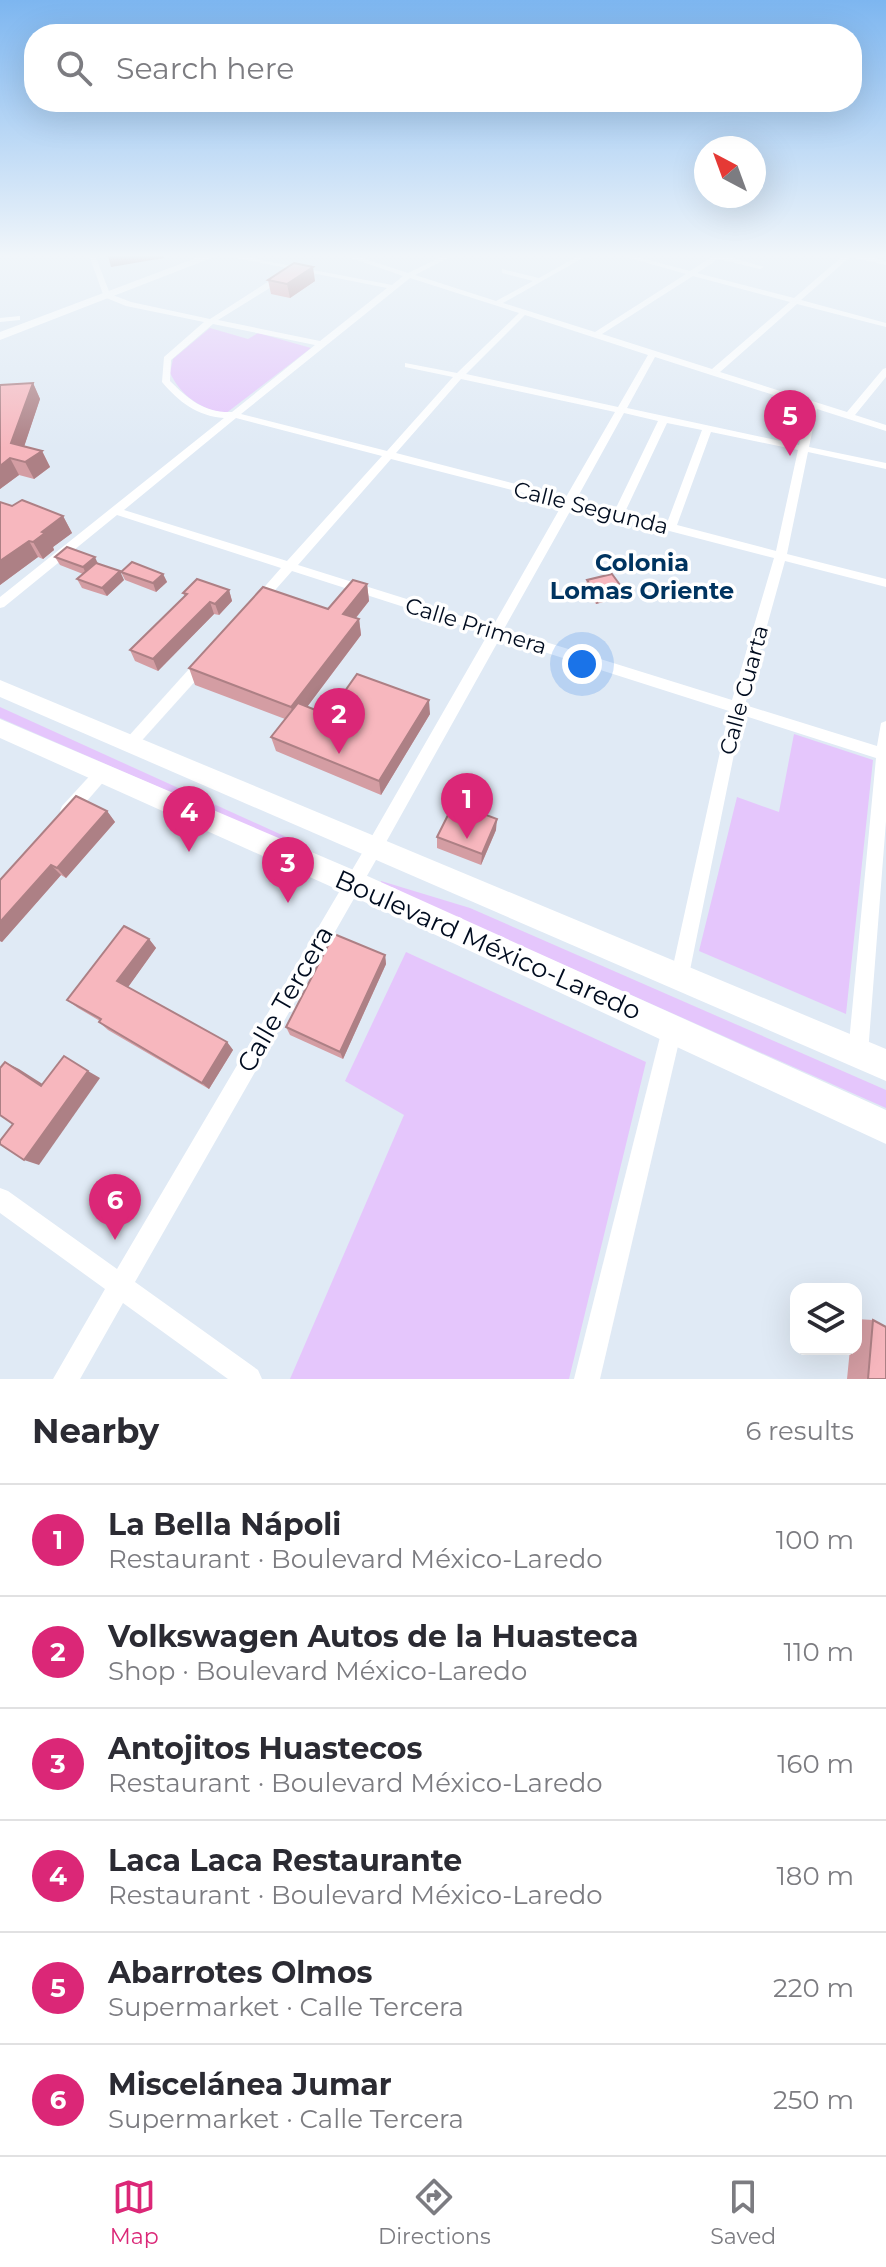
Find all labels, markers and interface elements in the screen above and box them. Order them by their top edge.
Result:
search box [24,24,862,112]
icon: search [52,46,96,90]
text: Search here [116,50,294,87]
north arrow [694,136,766,208]
pin: 5 [764,390,816,456]
street label: Calle Segunda [511,476,671,540]
district label: Colonia Lomas Oriente [550,548,734,605]
street label: Calle Primera [402,592,550,660]
street label: Calle Cuarta [714,622,774,758]
your location [562,644,602,684]
pin: 2 [313,688,365,754]
pin: 1 [441,773,493,839]
pin: 4 [163,786,215,852]
pin: 3 [262,837,314,903]
street label: Boulevard México-Laredo [330,863,646,1027]
street label: Calle Tercera [230,920,340,1078]
pin: 6 [89,1174,141,1240]
map controls [790,1283,862,1355]
button: layers [790,1283,862,1355]
text: Nearby [32,1410,159,1452]
text: 6 results [745,1415,854,1447]
text: La Bella Nápoli [108,1506,341,1543]
text: 1 [53,1524,63,1556]
text: 100 m [776,1524,854,1556]
text: Restaurant · Boulevard México-Laredo [108,1543,603,1575]
text: Volkswagen Autos de la Huasteca [108,1618,639,1655]
text: 2 [50,1636,66,1668]
text: 110 m [784,1636,854,1668]
text: Shop · Boulevard México-Laredo [108,1655,527,1687]
text: Antojitos Huastecos [108,1730,422,1767]
text: 3 [50,1748,66,1780]
text: 160 m [777,1748,854,1780]
text: Restaurant · Boulevard México-Laredo [108,1767,603,1799]
text: Laca Laca Restaurante [108,1842,462,1879]
text: 4 [49,1860,67,1892]
text: 180 m [776,1860,854,1892]
text: Restaurant · Boulevard México-Laredo [108,1879,603,1911]
text: Abarrotes Olmos [108,1954,372,1991]
text: 5 [50,1972,66,2004]
text: 220 m [773,1972,854,2004]
text: Supermarket · Calle Tercera [108,1991,464,2023]
text: Miscelánea Jumar [108,2066,392,2103]
text: 6 [50,2084,66,2116]
text: 250 m [773,2084,854,2116]
text: Supermarket · Calle Tercera [108,2103,464,2135]
tab: Map [110,2175,159,2250]
tab: Directions [378,2175,491,2250]
tab: Saved [710,2175,776,2250]

